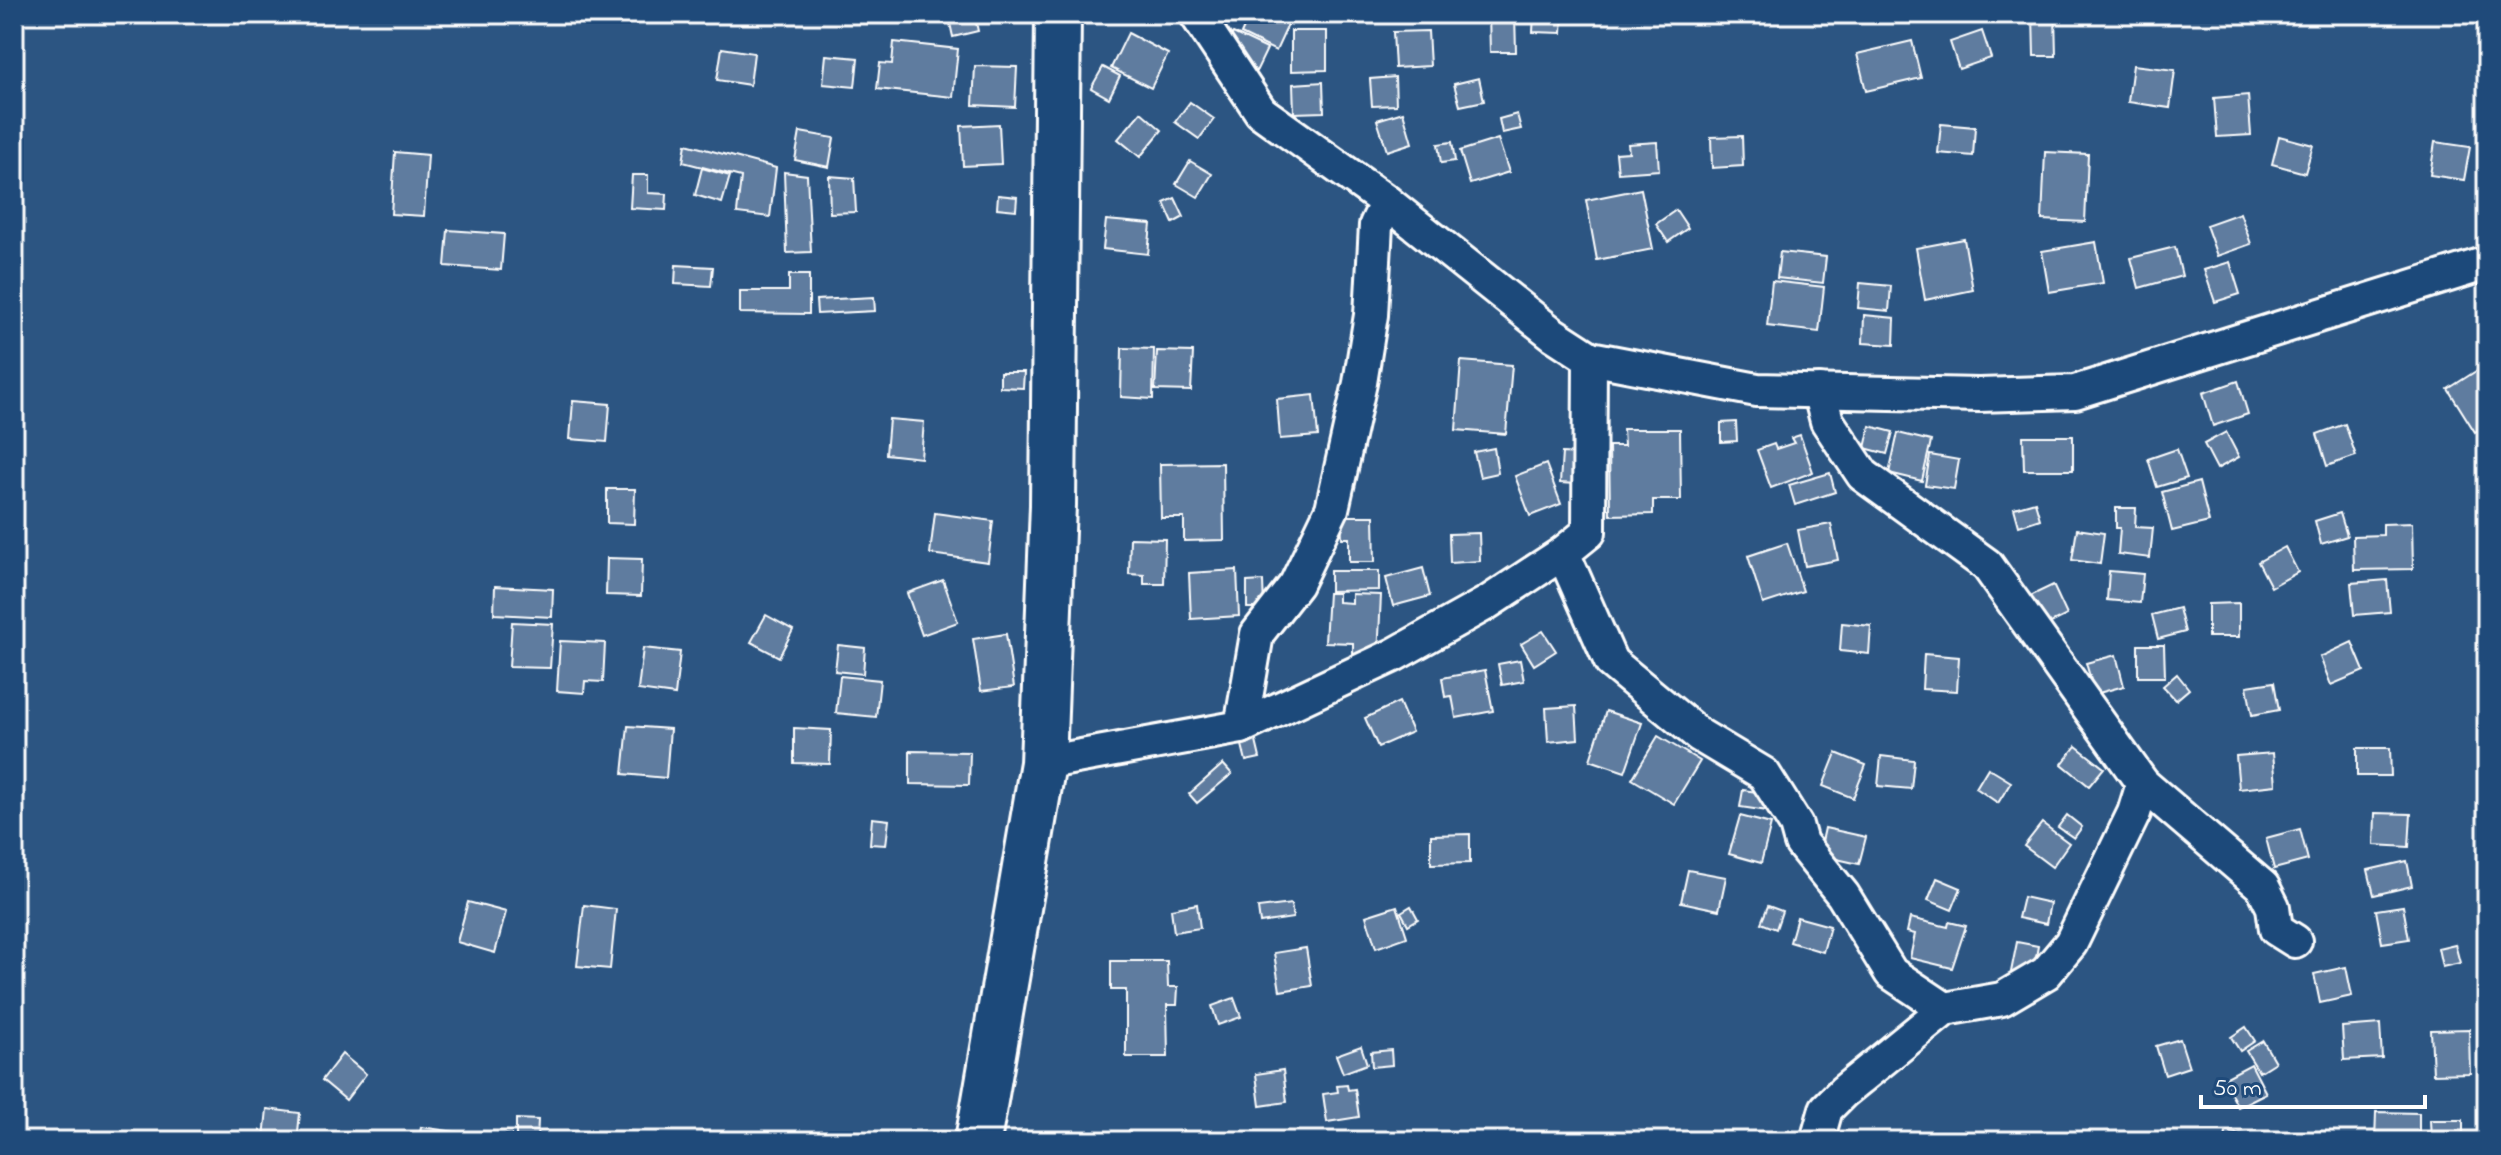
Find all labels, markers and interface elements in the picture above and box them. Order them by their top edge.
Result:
scale bar [2201,1059,2425,1109]
text: 50 m [2213,1072,2262,1107]

